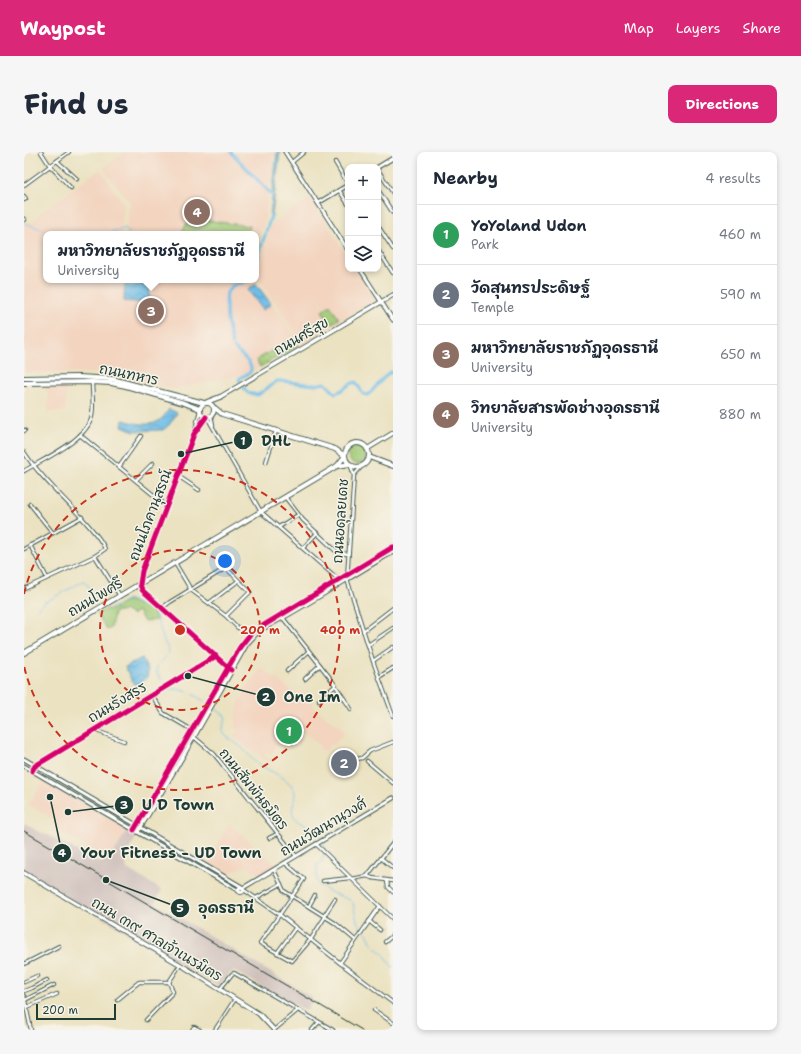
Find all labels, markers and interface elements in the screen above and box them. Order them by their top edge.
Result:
text: Waypost [20,16,105,41]
text: Map [624,19,654,37]
text: Layers [676,19,720,37]
text: Share [742,19,781,37]
text: Find us [24,85,129,123]
button: Directions [668,85,777,123]
map controls [345,164,381,272]
button: + [345,164,381,200]
text: Nearby [433,167,498,189]
text: 4 results [705,170,761,187]
pin: 4 [184,197,210,227]
button: − [345,200,381,236]
text: YoYoland Udon [471,216,586,236]
text: 1 [443,226,449,243]
text: 460 m [719,226,761,243]
popup [43,231,259,283]
button: layers [345,236,381,272]
text: Park [471,236,499,253]
text: มหาวิทยาลัยราชภัฏอุดรธานี [57,241,245,261]
text: University [57,262,120,279]
text: วัดสุนทรประดิษฐ์ [471,278,590,298]
text: 2 [441,286,451,303]
text: 590 m [720,286,761,303]
pin: 3 [138,296,164,326]
text: Temple [471,299,514,316]
street label: ถนนศรีสุข [270,313,332,360]
text: มหาวิทยาลัยราชภัฏอุดรธานี [471,338,658,358]
text: 3 [441,346,451,363]
text: 650 m [720,346,761,363]
street label: ถนนทหาร [98,359,160,389]
text: University [471,359,533,376]
text: วิทยาลัยสารพัดช่างอุดรธานี [471,398,660,418]
text: 4 [441,406,451,423]
text: 880 m [719,406,761,423]
text: University [471,419,533,436]
callout: DHL [233,427,299,454]
text: DHL [261,431,291,451]
text: 1 [240,433,246,449]
street label: ถนนโภคานุสรณ์ [124,466,177,563]
street label: ถนนอดุลยเดช [328,478,353,564]
your location [215,551,235,571]
street label: ถนนโพศรี [64,573,126,620]
text: 200 m [240,622,280,638]
text: 400 m [320,622,360,638]
centre of rings [173,623,187,637]
street label: ถนนรังสรร [84,677,150,727]
callout: One Im [256,683,349,710]
text: One Im [284,687,341,707]
text: 2 [262,689,271,705]
pin: 1 [276,716,302,746]
street label: ถนนสัมพันธมิตร [215,744,293,834]
pin: 2 [331,748,357,778]
callout: U D Town [114,791,222,818]
street label: ถนนวัฒนานุวงศ์ [277,793,371,861]
text: U D Town [142,795,214,815]
text: 3 [120,797,128,813]
callout: Your Fitness - UD Town [52,840,269,867]
text: Your Fitness - UD Town [80,843,262,863]
text: 4 [58,845,67,861]
street label: ถนน ๓๙ ศาลเจ้าเนรมิตร [88,893,226,985]
callout: อุดรธานี [170,894,262,921]
text: อุดรธานี [198,898,254,919]
text: 5 [176,900,184,916]
scale bar [36,1002,116,1021]
text: 200 m [42,1003,78,1018]

